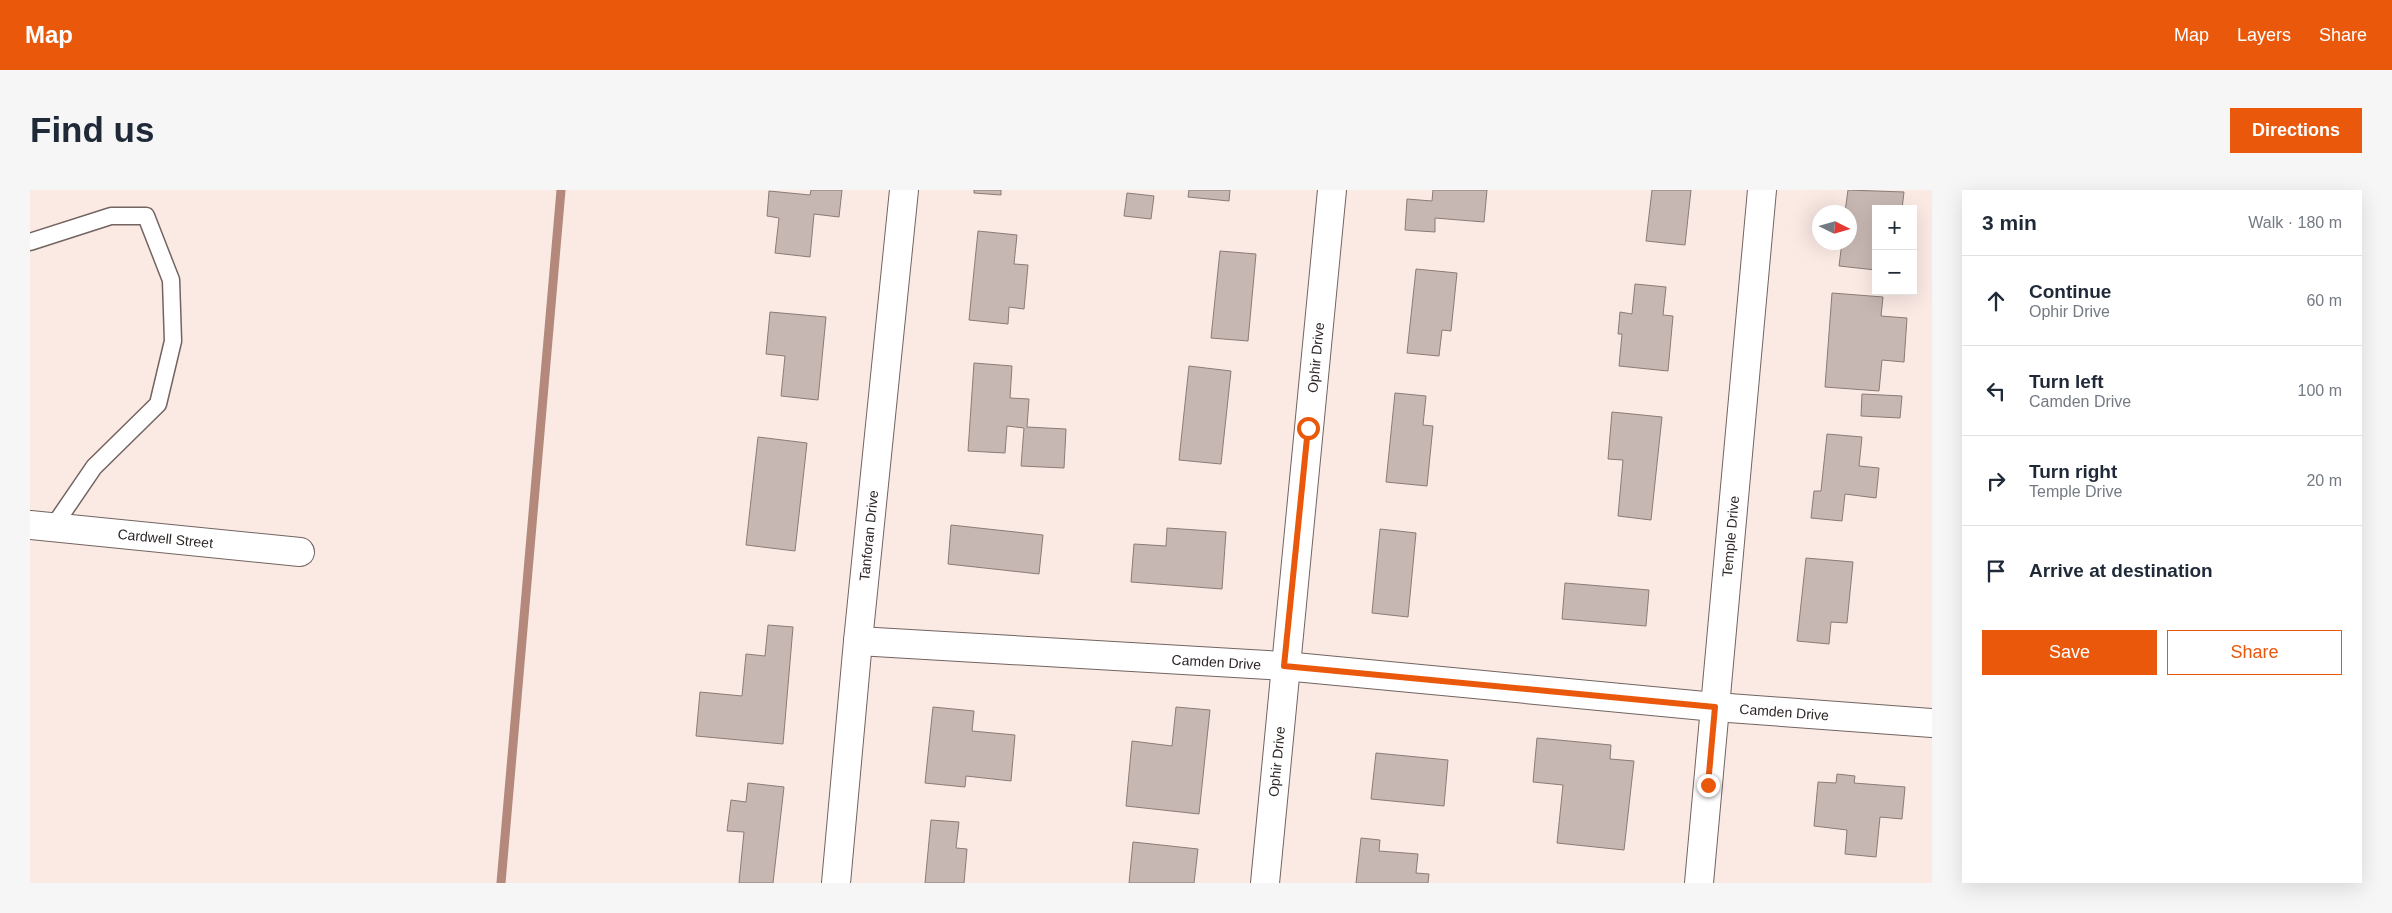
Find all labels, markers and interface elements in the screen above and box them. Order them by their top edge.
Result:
text: Map [25,21,73,48]
text: Map [2174,25,2209,45]
text: Layers [2237,25,2291,45]
text: Share [2319,25,2367,45]
button: Directions [2230,108,2362,153]
text: Find us [30,110,154,149]
north arrow [1812,205,1857,250]
map controls [1872,205,1917,295]
button: + [1872,205,1917,250]
text: 3 min [1982,211,2037,234]
text: Walk · 180 m [2248,214,2342,231]
button: − [1872,250,1917,295]
text: Continue [2029,281,2111,302]
icon: ahead [1982,287,2010,315]
text: 60 m [2306,292,2342,309]
text: Ophir Drive [2029,303,2110,320]
street label: Ophir Drive [1304,321,1327,394]
text: Turn left [2029,371,2104,392]
icon: left [1982,377,2010,405]
text: 100 m [2298,382,2342,399]
text: Camden Drive [2029,393,2131,410]
route start [1297,417,1320,440]
text: Turn right [2029,461,2117,482]
icon: right [1982,467,2010,495]
text: 20 m [2306,472,2342,489]
text: Temple Drive [2029,483,2122,500]
street label: Tanforan Drive [856,489,881,582]
street label: Temple Drive [1719,495,1742,578]
street label: Cardwell Street [117,526,214,551]
icon: arrive [1982,557,2010,585]
text: Arrive at destination [2029,560,2213,581]
button: Save [1982,630,2157,675]
button: Share [2167,630,2342,675]
street label: Camden Drive [1171,651,1262,673]
street label: Camden Drive [1739,701,1830,723]
street label: Ophir Drive [1265,725,1288,798]
route end [1697,774,1720,797]

